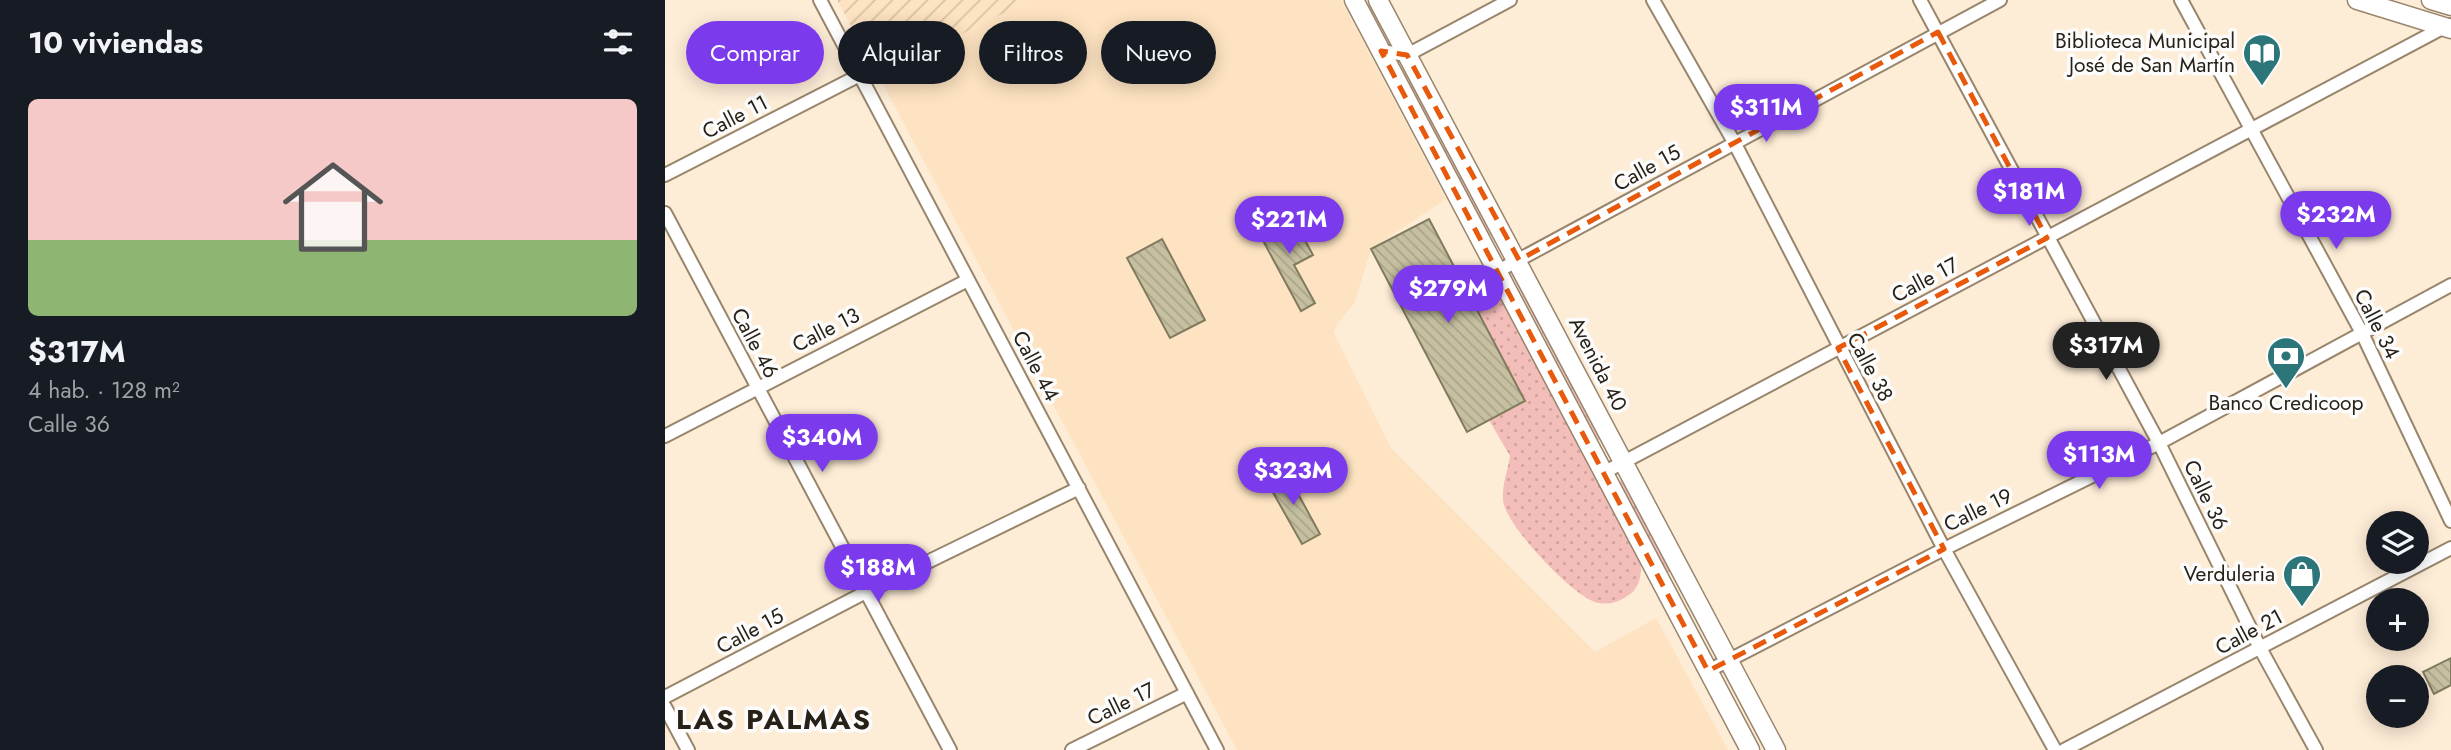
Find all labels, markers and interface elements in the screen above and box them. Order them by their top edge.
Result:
text: 10 viviendas [28,21,203,64]
chip: Comprar [686,21,824,84]
chip: Alquilar [838,21,965,84]
chip: Filtros [979,21,1087,84]
chip: Nuevo [1101,21,1216,84]
icon: filters [599,23,637,61]
place label: Biblioteca Municipal José de San Martín [2055,26,2235,80]
library icon: Biblioteca Municipal José de San Martín [2241,32,2283,87]
pin: $311M [1717,85,1815,144]
street label: Calle 11 [697,88,773,146]
text: $311M [1730,90,1802,124]
street label: Calle 15 [1608,137,1686,199]
icon: home [270,144,396,270]
pin: $181M [1980,168,2078,228]
text: $181M [1993,174,2065,208]
pin: $232M [2287,191,2385,251]
pin: $221M [1240,196,1338,256]
text: $232M [2296,197,2376,231]
text: $221M [1251,202,1327,236]
street label: Calle 17 [1886,250,1964,310]
pin: $279M [1399,266,1497,325]
text: $279M [1408,271,1488,305]
street label: Calle 34 [2347,284,2407,364]
street label: Calle 13 [787,300,865,360]
street label: Calle 46 [724,303,786,383]
street label: Avenida 40 [1561,312,1635,416]
pin: $317M [2057,322,2155,382]
street label: Calle 44 [1005,326,1067,406]
street label: Calle 38 [1839,327,1901,407]
text: $317M [2069,328,2143,362]
text: $317M [28,330,125,373]
bank icon: Banco Credicoop [2265,335,2307,390]
text: 4 hab. · 128 m² [28,373,180,407]
place label: Banco Credicoop [2208,388,2364,418]
text: Calle 36 [28,407,110,441]
pin: $340M [773,414,871,474]
text: $340M [782,420,862,454]
pin: $113M [2050,432,2148,491]
text: $113M [2063,437,2135,471]
pin: $323M [1244,448,1342,507]
text: $323M [1254,453,1332,487]
street label: Calle 36 [2176,455,2236,535]
street label: Calle 19 [1939,481,2017,539]
map controls [2366,511,2429,728]
button: layers [2366,511,2429,574]
pin: $188M [829,544,927,604]
text: $188M [840,550,916,584]
shop icon: Verduleria [2281,553,2323,608]
place label: Verduleria [2183,559,2275,589]
button: + [2366,588,2429,651]
street label: Calle 15 [711,601,789,661]
street label: Calle 21 [2210,602,2288,662]
button: − [2366,665,2429,728]
street label: Calle 17 [1082,675,1160,733]
district label: LAS PALMAS [676,699,872,740]

